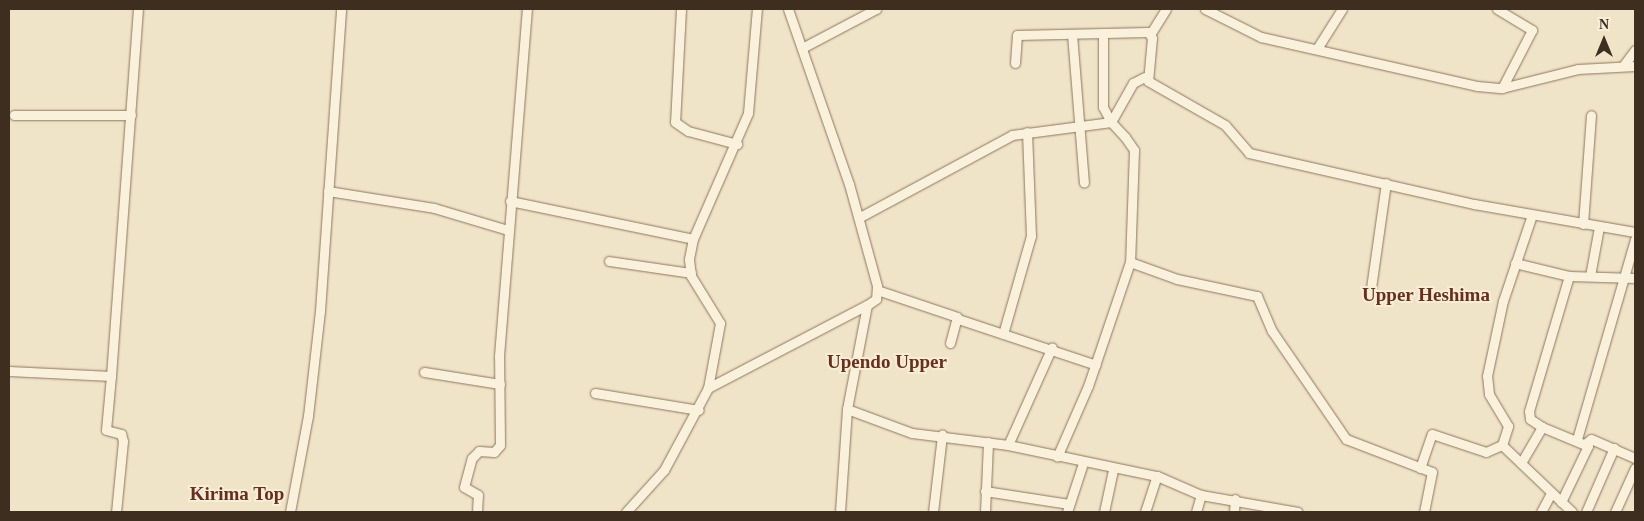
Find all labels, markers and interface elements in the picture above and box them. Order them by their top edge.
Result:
north arrow [1579,15,1629,65]
text: N [1599,17,1609,32]
district label: Upper Heshima [1362,284,1490,306]
district label: Upendo Upper [827,351,947,373]
district label: Kirima Top [190,483,284,505]

